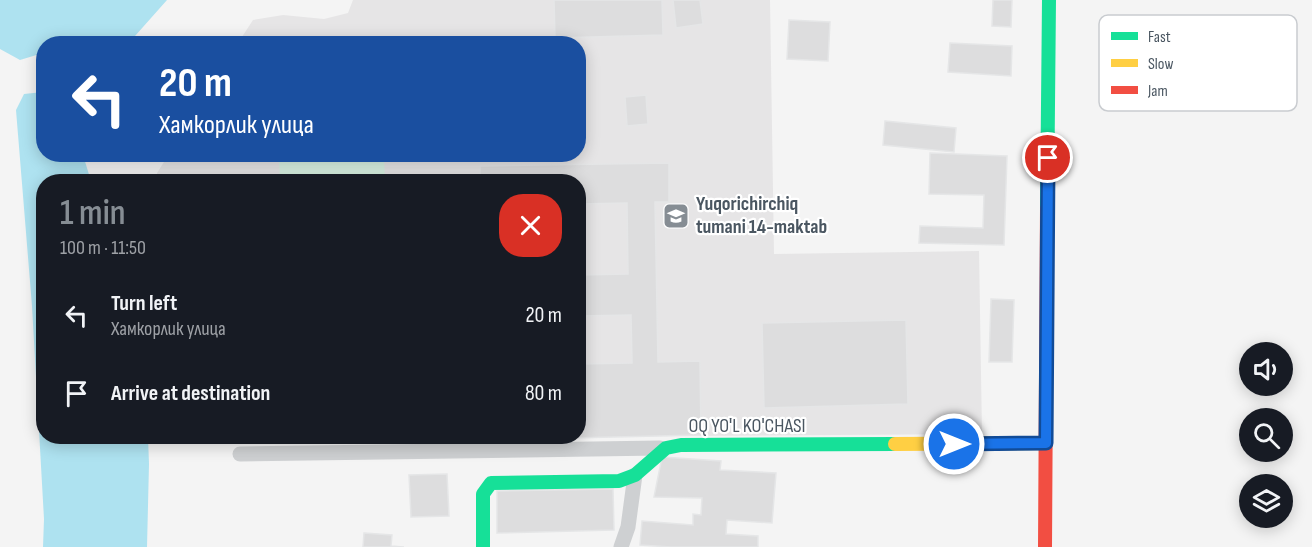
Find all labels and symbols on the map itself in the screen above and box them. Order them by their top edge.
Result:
legend [1099,15,1297,111]
text: Fast [1148,28,1171,47]
text: Slow [1148,55,1173,74]
text: Jam [1147,82,1168,101]
pin [1022,132,1073,183]
place label: Yuqorichirchiq tumani 14-maktab [696,192,827,239]
school or university icon: Yuqorichirchiq tumani 14-maktab [661,201,691,231]
position arrow [922,412,986,476]
street label: OQ YO'L KO'CHASI [688,414,806,438]

